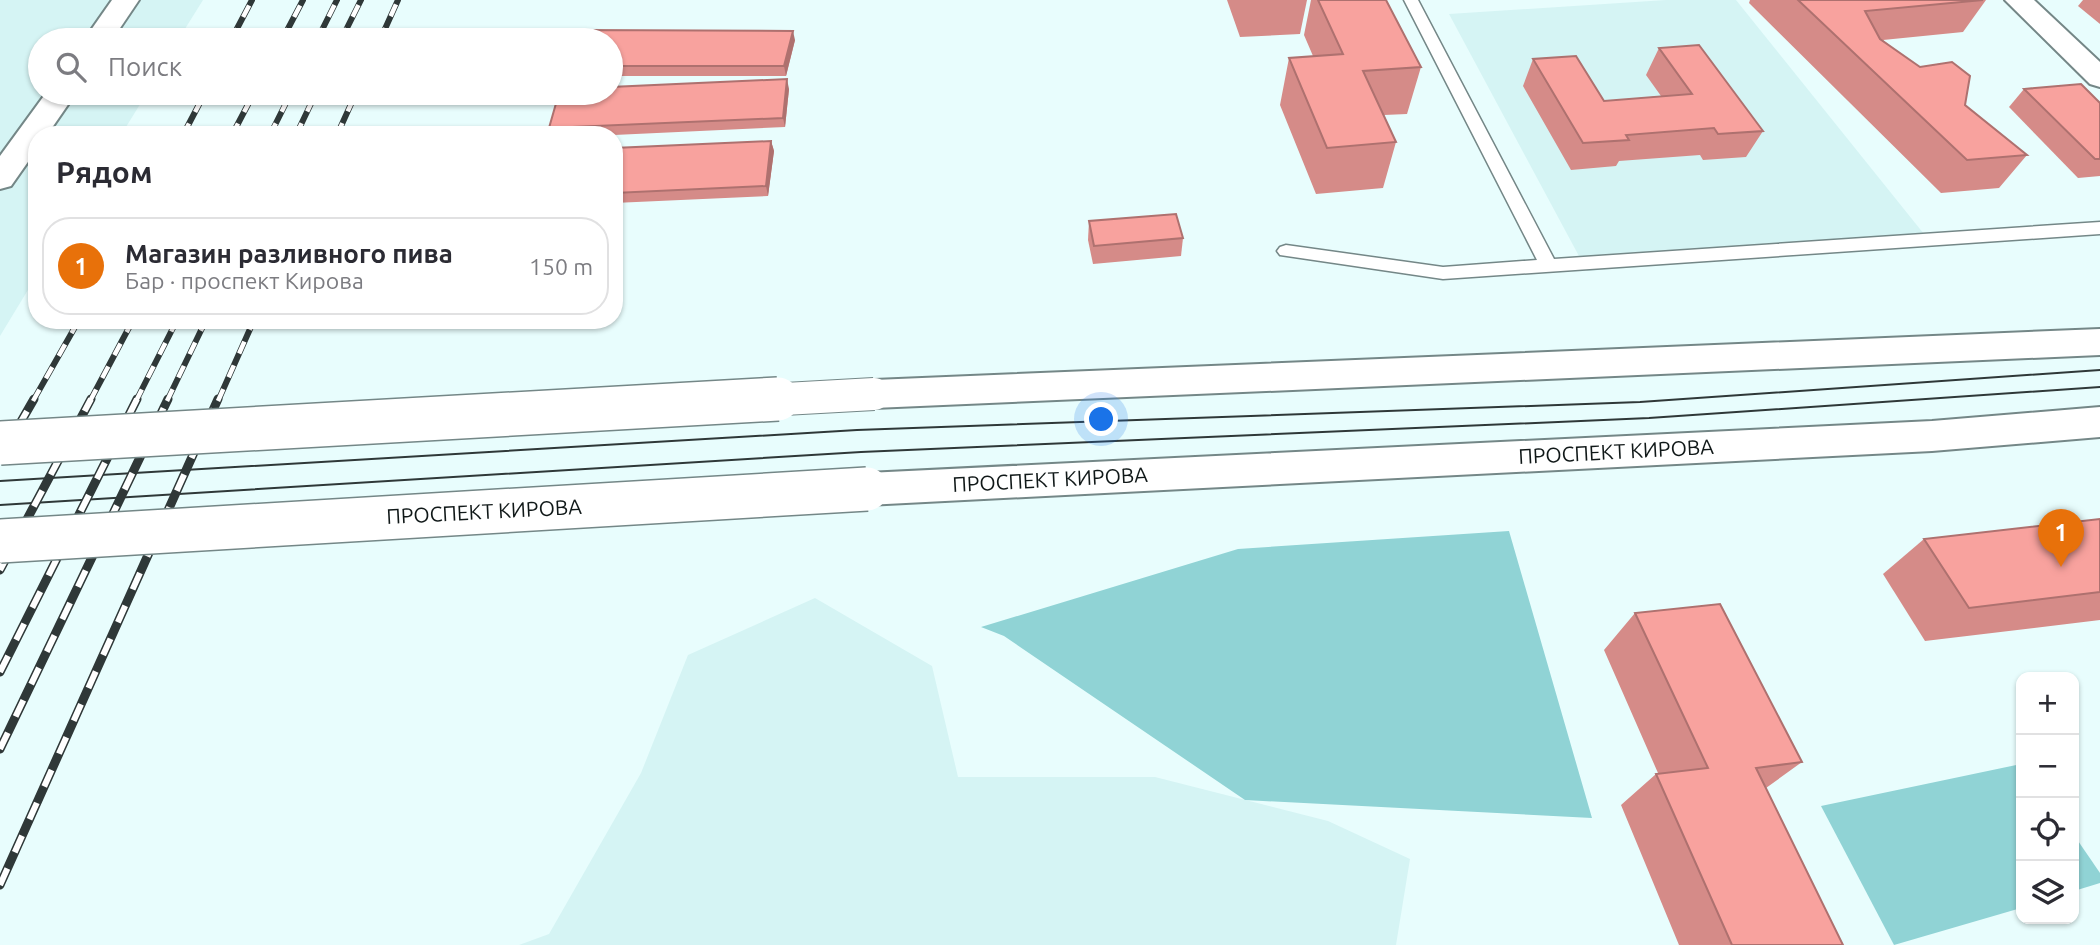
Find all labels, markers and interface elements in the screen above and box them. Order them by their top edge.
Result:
search box [28,28,623,105]
icon: search [52,48,90,86]
text: Поиск [108,52,182,81]
text: Рядом [56,155,152,189]
text: Магазин разливного пива [125,239,453,268]
text: 1 [75,254,87,279]
text: 150 m [529,254,593,279]
text: Бар · проспект Кирова [125,268,364,293]
your location [1084,402,1118,436]
street label: ПРОСПЕКТ КИРОВА [1518,434,1715,468]
street label: ПРОСПЕКТ КИРОВА [952,462,1149,496]
street label: ПРОСПЕКТ КИРОВА [386,494,583,528]
pin: 1 [2038,509,2084,567]
map controls [2016,672,2079,924]
button: + [2016,672,2079,735]
button: − [2016,735,2079,798]
button: locate [2016,798,2079,861]
button: layers [2016,861,2079,924]

